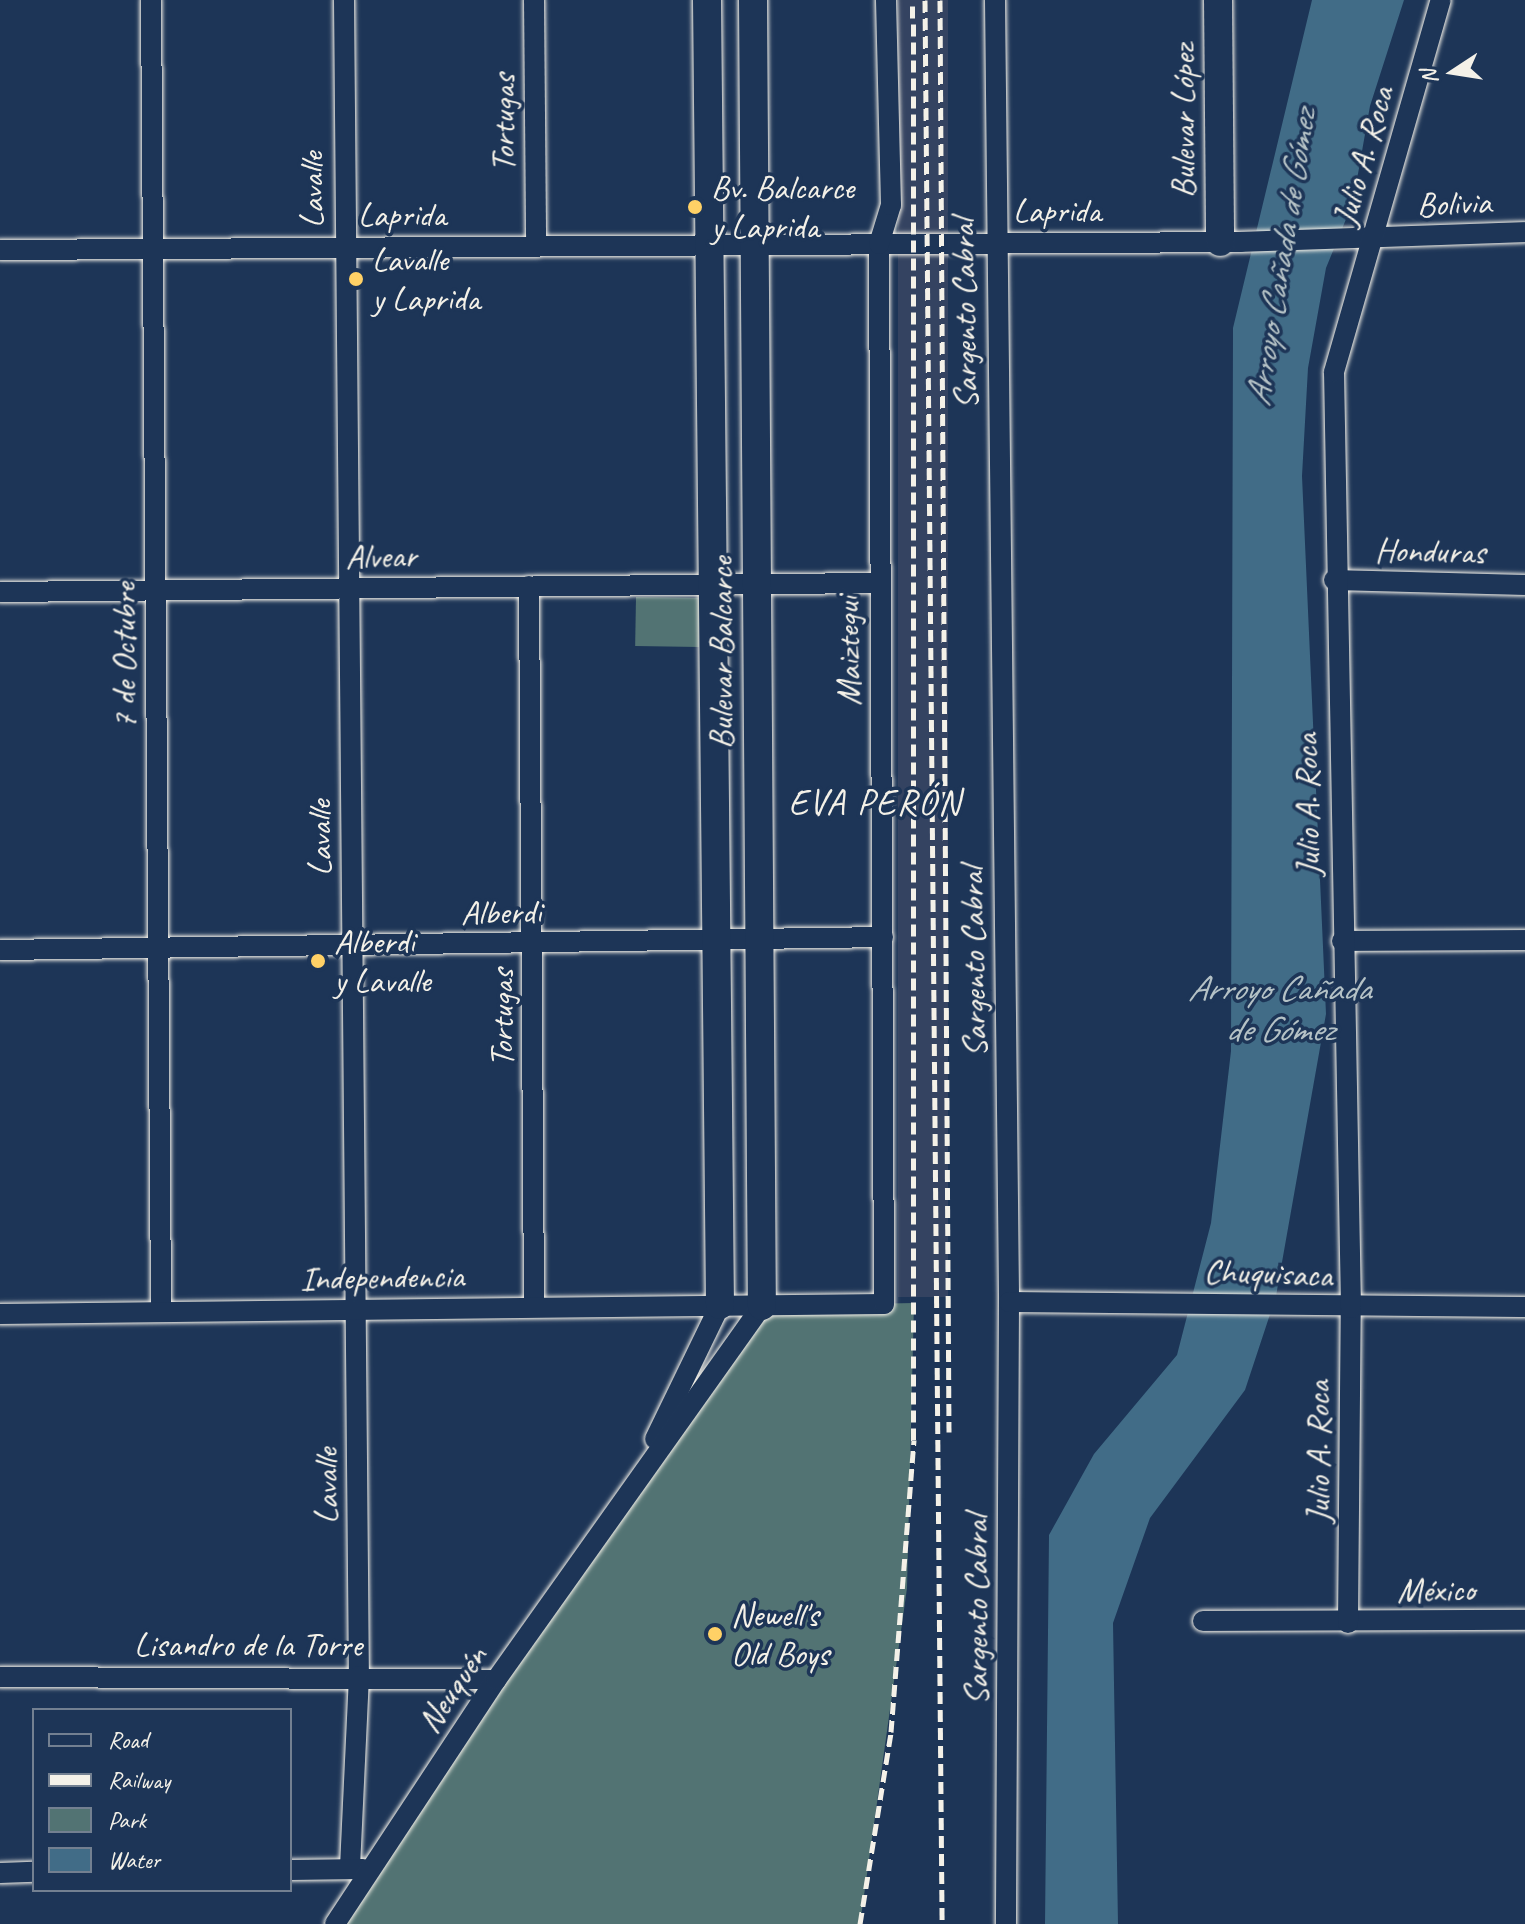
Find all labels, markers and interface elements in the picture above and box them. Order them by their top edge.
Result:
north arrow [1413,32,1493,112]
street label: Bulevar López [1163,44,1203,198]
text: N [1414,67,1445,87]
street label: Tortugas [483,74,523,172]
street label: Julio A. Roca [1324,82,1402,230]
water label: Arroyo Cañada de Gómez [1236,106,1326,410]
street label: Lavalle [292,152,332,228]
place label: Bv. Balcarce y Laprida [711,167,854,246]
street label: Bolivia [1416,181,1492,225]
street label: Laprida [1013,191,1101,231]
street label: Laprida [358,195,446,235]
marker: Bv. Balcarce y Laprida [686,198,704,216]
street label: Sargento Cabral [942,218,986,410]
place label: Lavalle y Laprida [372,239,480,318]
marker: Lavalle y Laprida [347,270,365,288]
street label: Honduras [1375,530,1485,572]
street label: Alvear [345,535,417,577]
street label: Bulevar Balcarce [701,557,741,749]
street label: 7 de Octubre [104,582,144,730]
street label: Maiztegui [827,596,869,706]
street label: Julio A. Roca [1285,733,1329,877]
district label: EVA PERÓN [789,781,961,825]
street label: Lavalle [300,800,340,876]
street label: Sargento Cabral [951,866,995,1058]
street label: Alberdi [460,891,542,933]
place label: Alberdi y Lavalle [334,921,430,1000]
marker: Alberdi y Lavalle [309,952,327,970]
water label: Arroyo Cañada de Gómez [1187,966,1371,1051]
street label: Tortugas [482,969,522,1067]
street label: Chuquisaca [1203,1250,1333,1296]
street label: Independencia [300,1255,464,1299]
street label: Julio A. Roca [1298,1381,1338,1523]
street label: Lavalle [306,1448,346,1524]
street label: Sargento Cabral [956,1515,996,1705]
street label: México [1397,1569,1475,1611]
place label: Newell's Old Boys [731,1594,828,1674]
street label: Lisandro de la Torre [133,1625,363,1665]
marker: Newell's Old Boys [706,1625,724,1643]
street label: Neuquén [408,1638,496,1740]
legend [32,1708,292,1892]
text: Road [108,1725,148,1755]
text: Railway [108,1765,170,1795]
text: Park [108,1805,146,1835]
text: Water [108,1845,160,1875]

